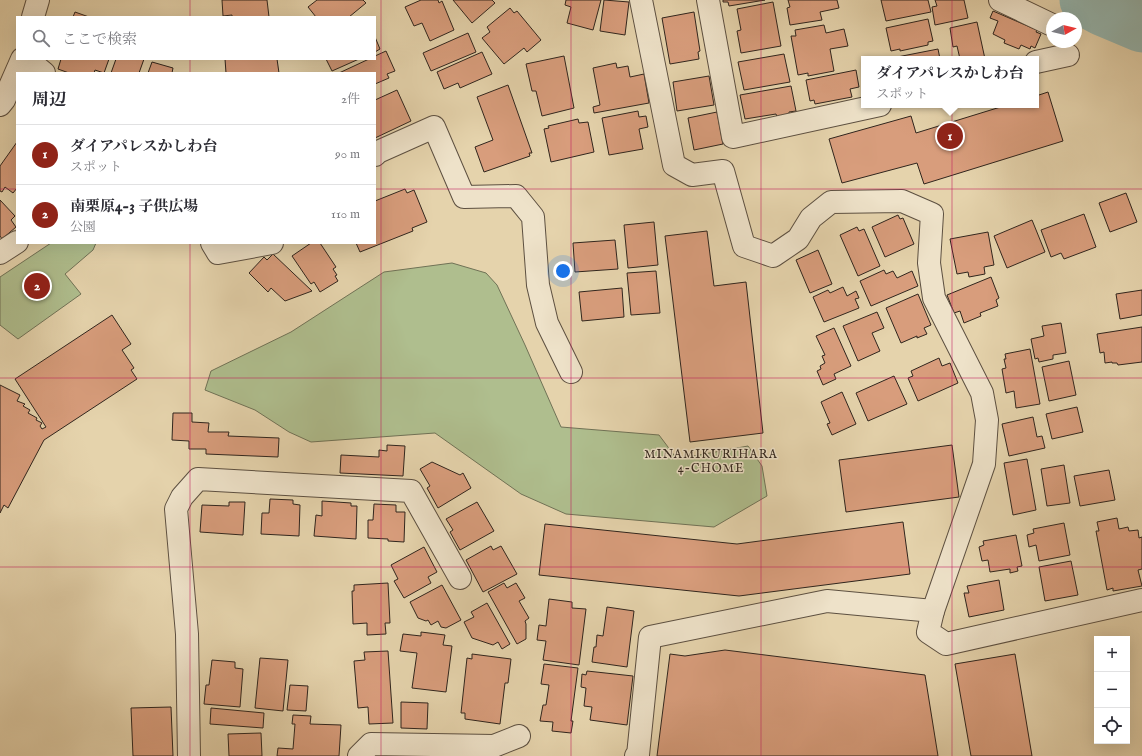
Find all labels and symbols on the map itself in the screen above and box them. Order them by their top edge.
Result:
north arrow [1046,12,1082,48]
pin: 1 [937,121,963,151]
your location [553,261,573,281]
pin: 2 [24,271,50,301]
district label: MINAMIKURIHARA 4-CHOME [644,447,778,476]

